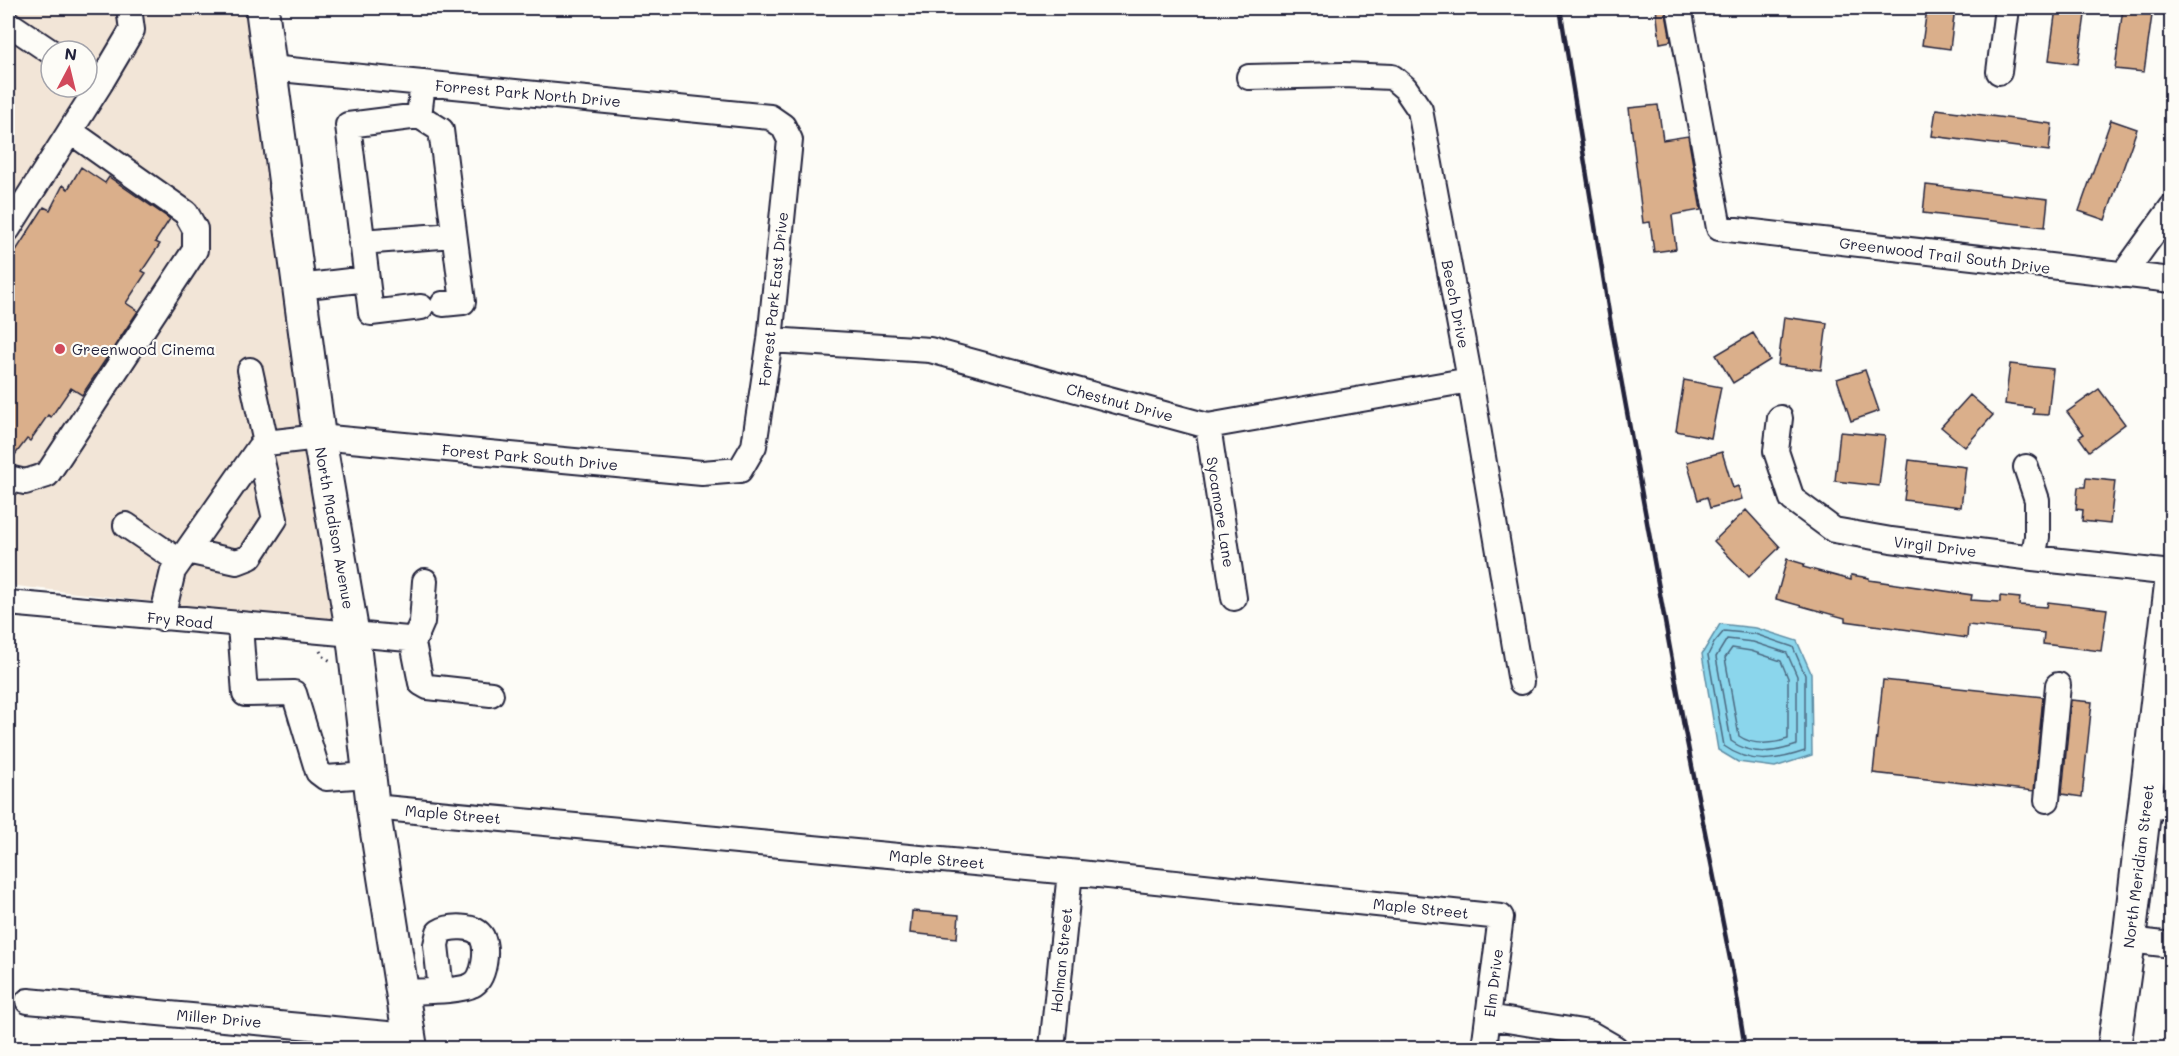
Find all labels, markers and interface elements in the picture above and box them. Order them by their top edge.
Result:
north arrow [39,39,99,99]
text: N [64,42,78,65]
street label: Forrest Park North Drive [434,75,622,111]
street label: Forrest Park East Drive [754,211,792,387]
street label: Greenwood Trail South Drive [1838,232,2052,278]
street label: Beech Drive [1438,258,1474,350]
place label: Greenwood Cinema [72,339,215,359]
marker: Greenwood Cinema [53,342,67,356]
street label: Chestnut Drive [1064,378,1176,426]
street label: Forest Park South Drive [441,439,619,475]
street label: North Madison Avenue [311,446,359,610]
street label: Sycamore Lane [1202,455,1240,569]
street label: Virgil Drive [1892,531,1978,561]
street label: Fry Road [146,607,214,633]
street label: North Meridian Street [2118,783,2158,949]
street label: Maple Street [404,800,502,828]
street label: Maple Street [888,845,986,873]
street label: Maple Street [1372,893,1470,923]
street label: Holman Street [1046,906,1076,1014]
street label: Elm Drive [1479,948,1507,1018]
street label: Miller Drive [176,1004,262,1032]

